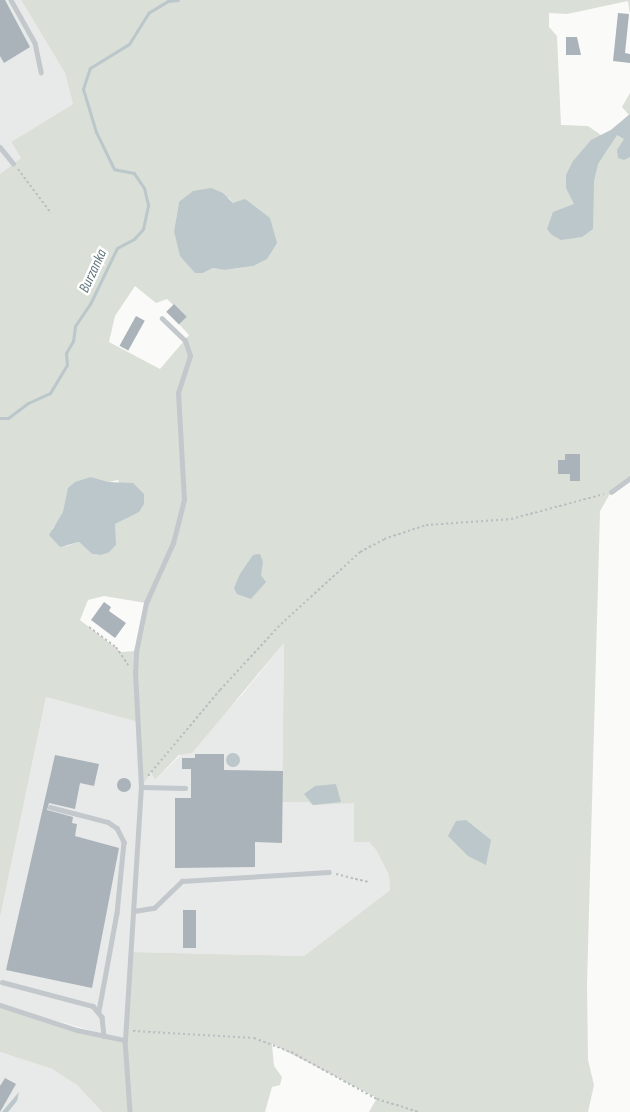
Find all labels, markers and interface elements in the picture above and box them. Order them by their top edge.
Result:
water label: Burzanka [75,246,111,296]

